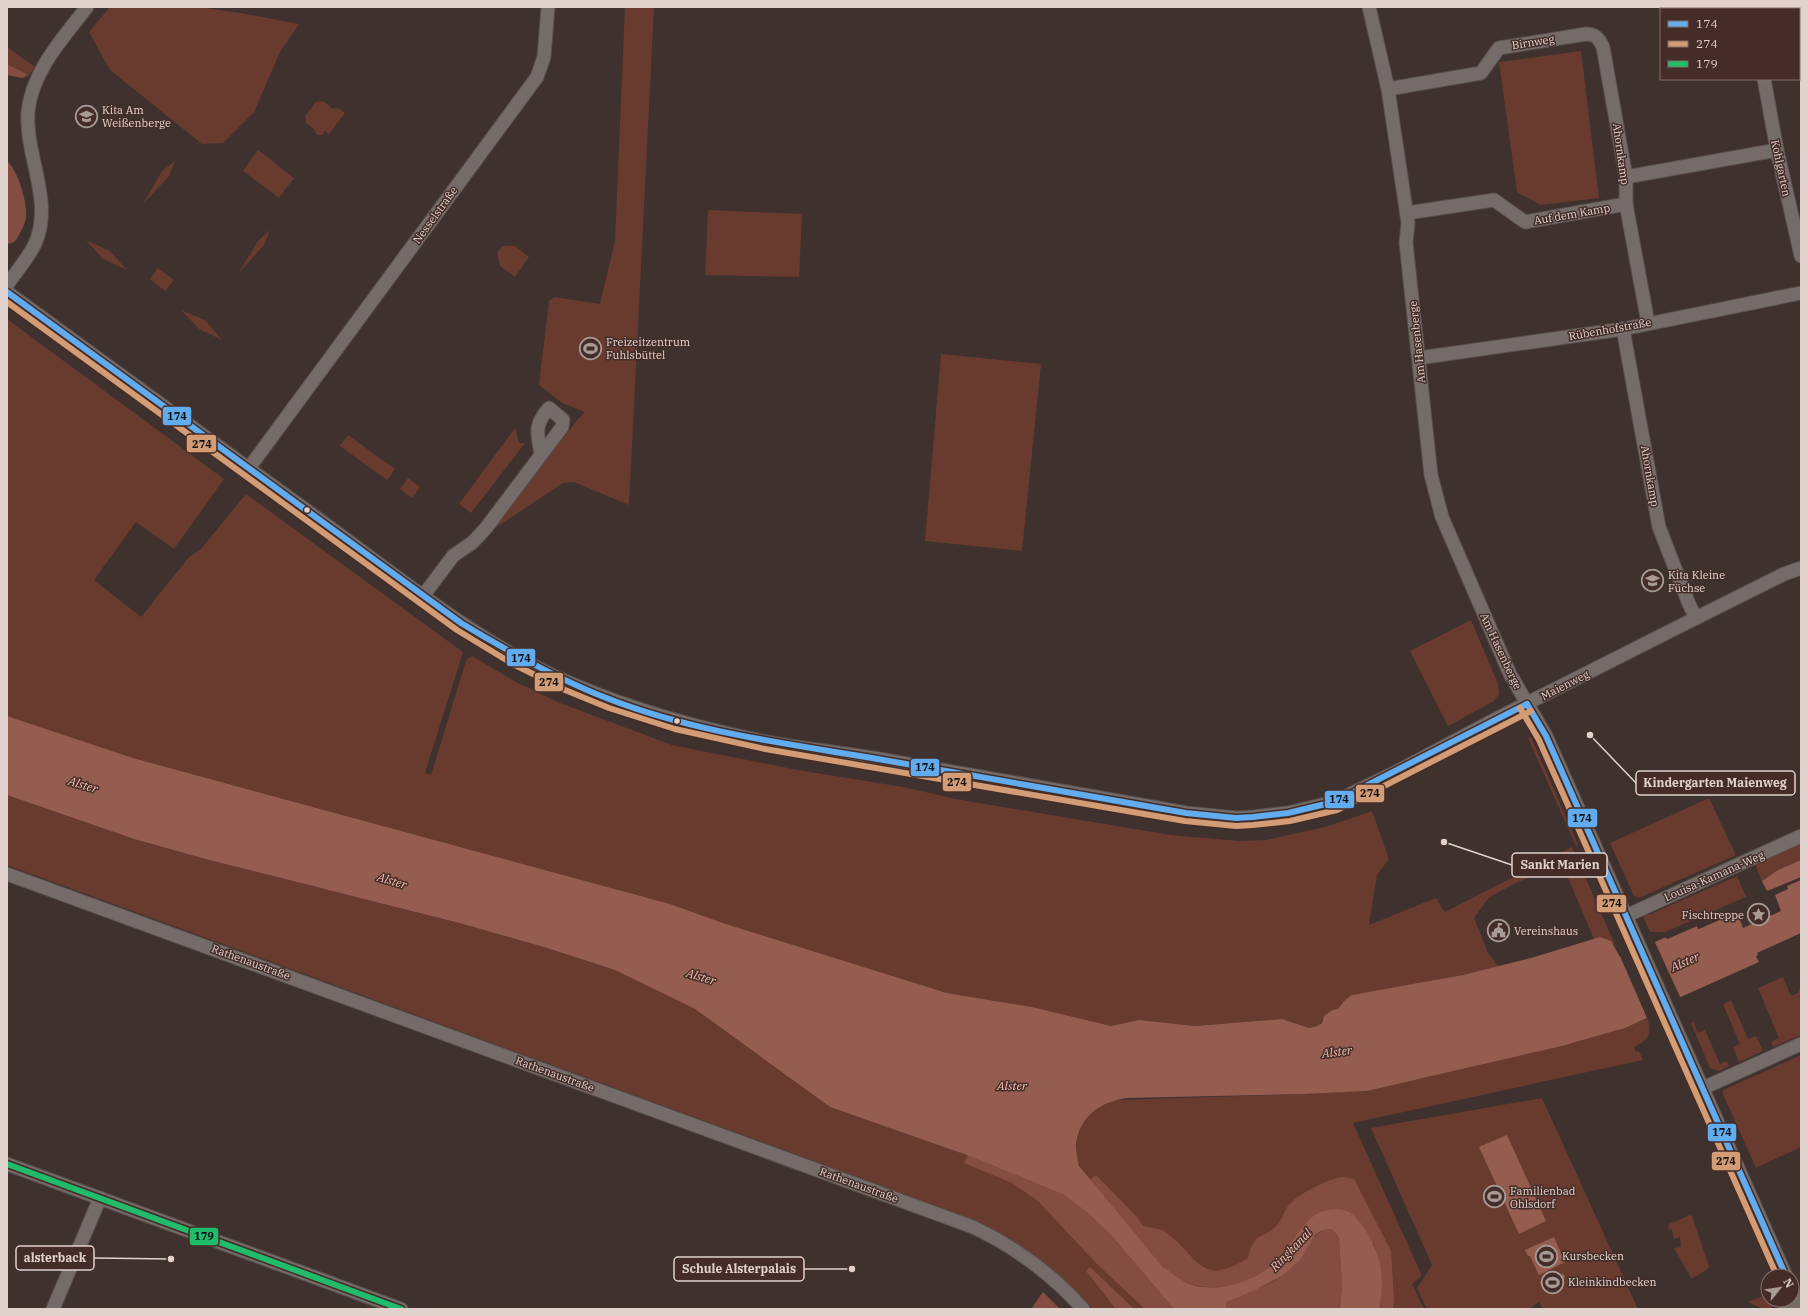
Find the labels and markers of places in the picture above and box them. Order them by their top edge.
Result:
school or university icon: Kita Am Weißenberge [74,103,100,129]
place label: Kita Am Weißenberge [102,103,171,130]
sports icon: Freizeitzentrum Fuhlsbüttel [577,335,603,361]
place label: Freizeitzentrum Fuhlsbüttel [606,335,691,362]
unlabelled marker [302,505,312,515]
school or university icon: Kita Kleine Füchse [1639,568,1665,594]
place label: Kita Kleine Füchse [1668,568,1725,595]
unlabelled marker [672,716,682,726]
callout: Kindergarten Maienweg [1636,771,1795,795]
callout: Sankt Marien [1512,853,1607,877]
place icon: Fischtreppe [1746,902,1772,928]
place label: Fischtreppe [1682,908,1744,922]
public building icon: Vereinshaus [1485,918,1511,944]
place label: Vereinshaus [1514,924,1578,938]
sports icon: Familienbad Ohlsdorf [1481,1184,1507,1210]
place label: Familienbad Ohlsdorf [1510,1184,1576,1211]
sports icon: Kursbecken [1533,1243,1559,1269]
callout: alsterback [16,1246,94,1270]
place label: Kursbecken [1562,1249,1624,1263]
callout: Schule Alsterpalais [674,1257,804,1281]
sports icon: Kleinkindbecken [1539,1269,1565,1295]
place label: Kleinkindbecken [1568,1275,1657,1289]

